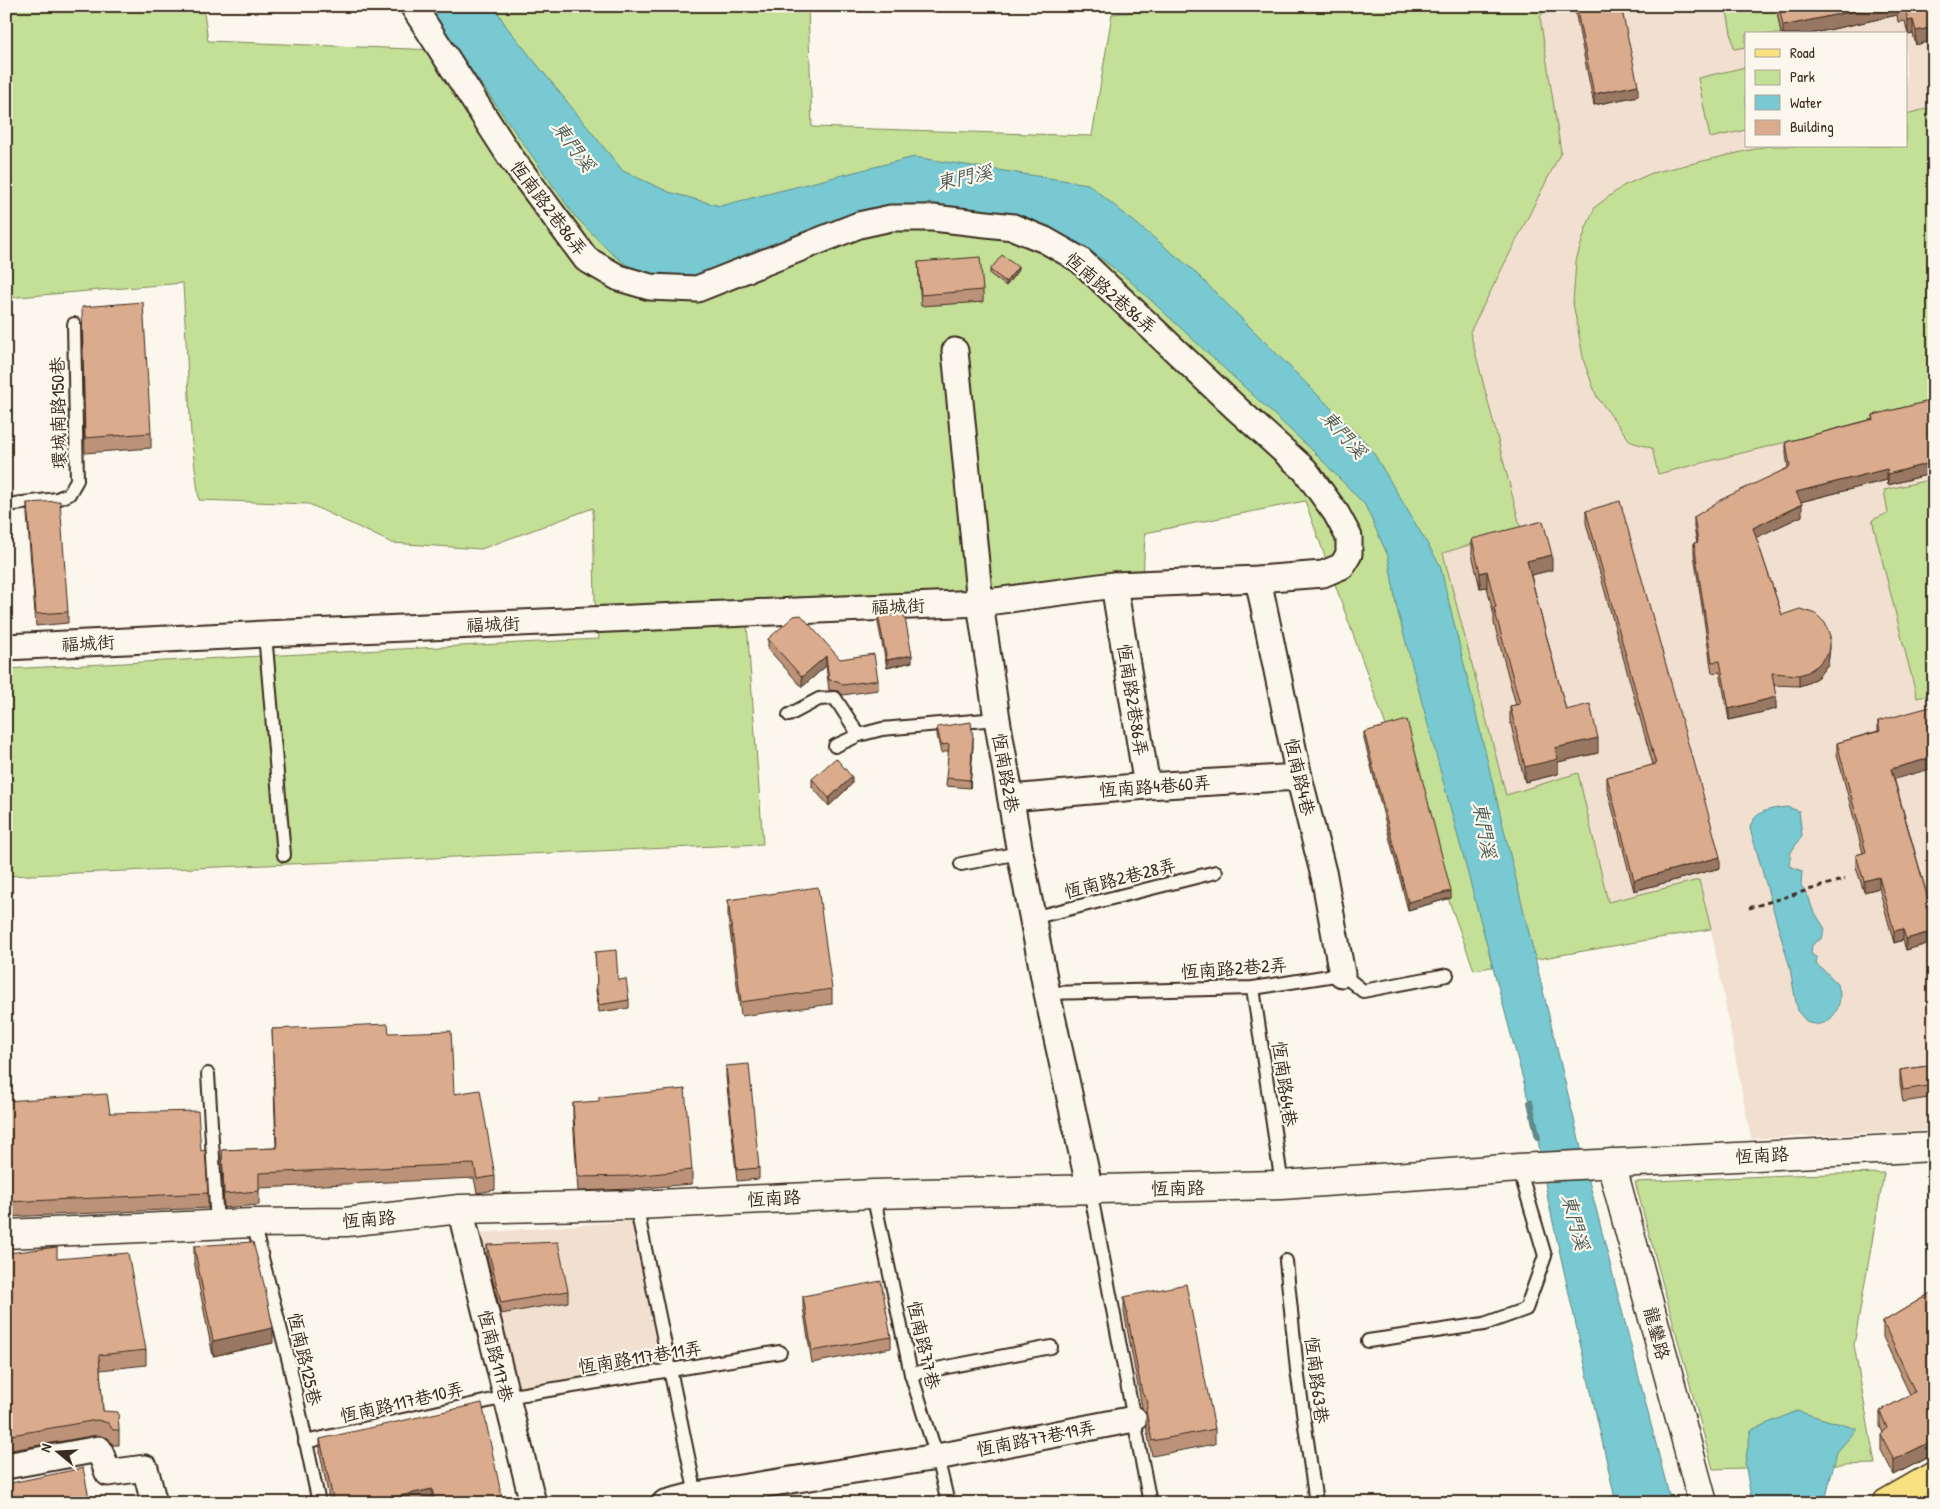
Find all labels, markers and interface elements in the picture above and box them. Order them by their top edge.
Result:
legend [1745,32,1908,148]
text: Road [1790,42,1815,63]
text: Park [1790,66,1815,87]
text: Water [1790,92,1822,113]
water label: 東門溪 [547,115,602,178]
text: Building [1790,116,1834,137]
street label: 恆南路2巷86弄 [505,155,593,261]
water label: 東門溪 [933,158,996,196]
street label: 恆南路2巷86弄 [1060,246,1162,340]
street label: 環城南路150巷 [45,357,71,469]
water label: 東門溪 [1315,404,1373,465]
street label: 福城街 [871,593,925,619]
street label: 福城街 [466,611,520,637]
street label: 福城街 [60,629,116,657]
street label: 恆南路2巷86弄 [1112,642,1154,758]
street label: 恆南路2巷 [987,731,1025,815]
street label: 恆南路4巷 [1279,736,1321,818]
street label: 恆南路4巷60弄 [1098,770,1212,802]
water label: 東門溪 [1467,800,1503,861]
street label: 恆南路2巷28弄 [1061,852,1179,904]
street label: 恆南路2巷2弄 [1180,952,1288,984]
street label: 恆南路64巷 [1267,1040,1303,1128]
street label: 恆南路 [1734,1141,1790,1169]
street label: 恆南路 [1151,1175,1205,1201]
street label: 恆南路 [746,1184,802,1212]
water label: 東門溪 [1556,1191,1596,1254]
street label: 恆南路 [341,1204,397,1234]
street label: 恆南路77巷 [902,1298,946,1392]
street label: 龍鑾路 [1638,1304,1676,1362]
street label: 恆南路117巷 [473,1307,519,1405]
street label: 恆南路125巷 [282,1310,328,1408]
street label: 恆南路117巷11弄 [576,1335,704,1379]
street label: 恆南路63巷 [1299,1335,1335,1425]
street label: 恆南路117巷10弄 [338,1376,466,1428]
street label: 恆南路77巷19弄 [974,1414,1098,1462]
north arrow [32,1426,82,1476]
text: N [35,1441,56,1454]

